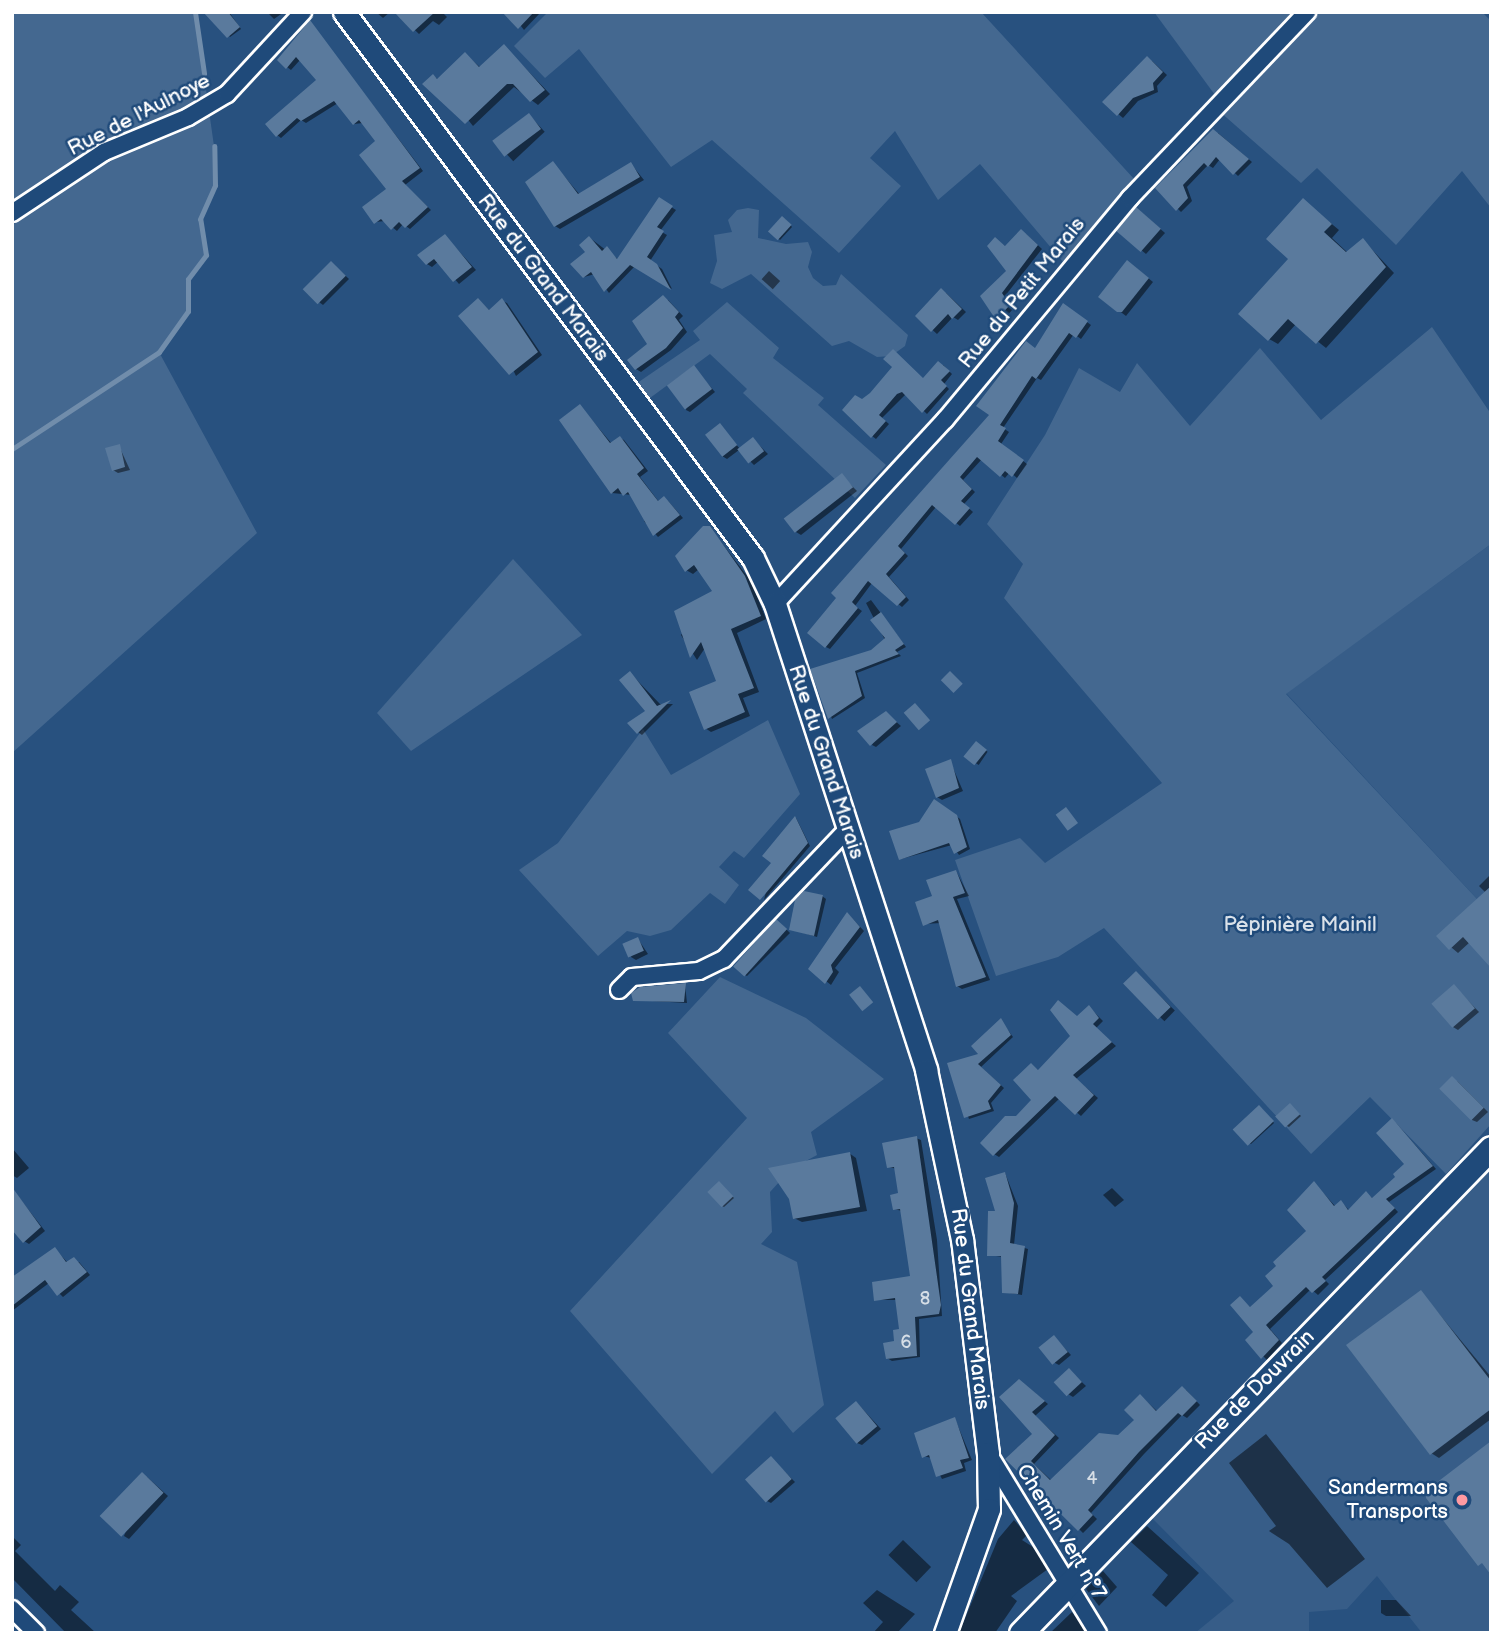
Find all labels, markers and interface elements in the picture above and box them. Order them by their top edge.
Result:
street label: Rue de l'Aulnoye [64,68,214,162]
street label: Rue du Grand Marais [472,189,614,367]
street label: Rue du Petit Marais [953,212,1091,374]
street label: Rue du Grand Marais [783,662,869,862]
park label: Pépinière Mainil [1223,912,1377,938]
street label: Rue du Grand Marais [945,1207,995,1411]
house number: 8 [920,1288,930,1310]
street label: Rue de Douvrain [1190,1325,1320,1455]
house number: 6 [901,1332,911,1354]
street label: Chemin Vert n°7 [1010,1459,1112,1605]
house number: 4 [1087,1468,1097,1490]
place label: Sandermans Transports [1328,1475,1448,1525]
marker: Sandermans Transports [1454,1492,1470,1508]

